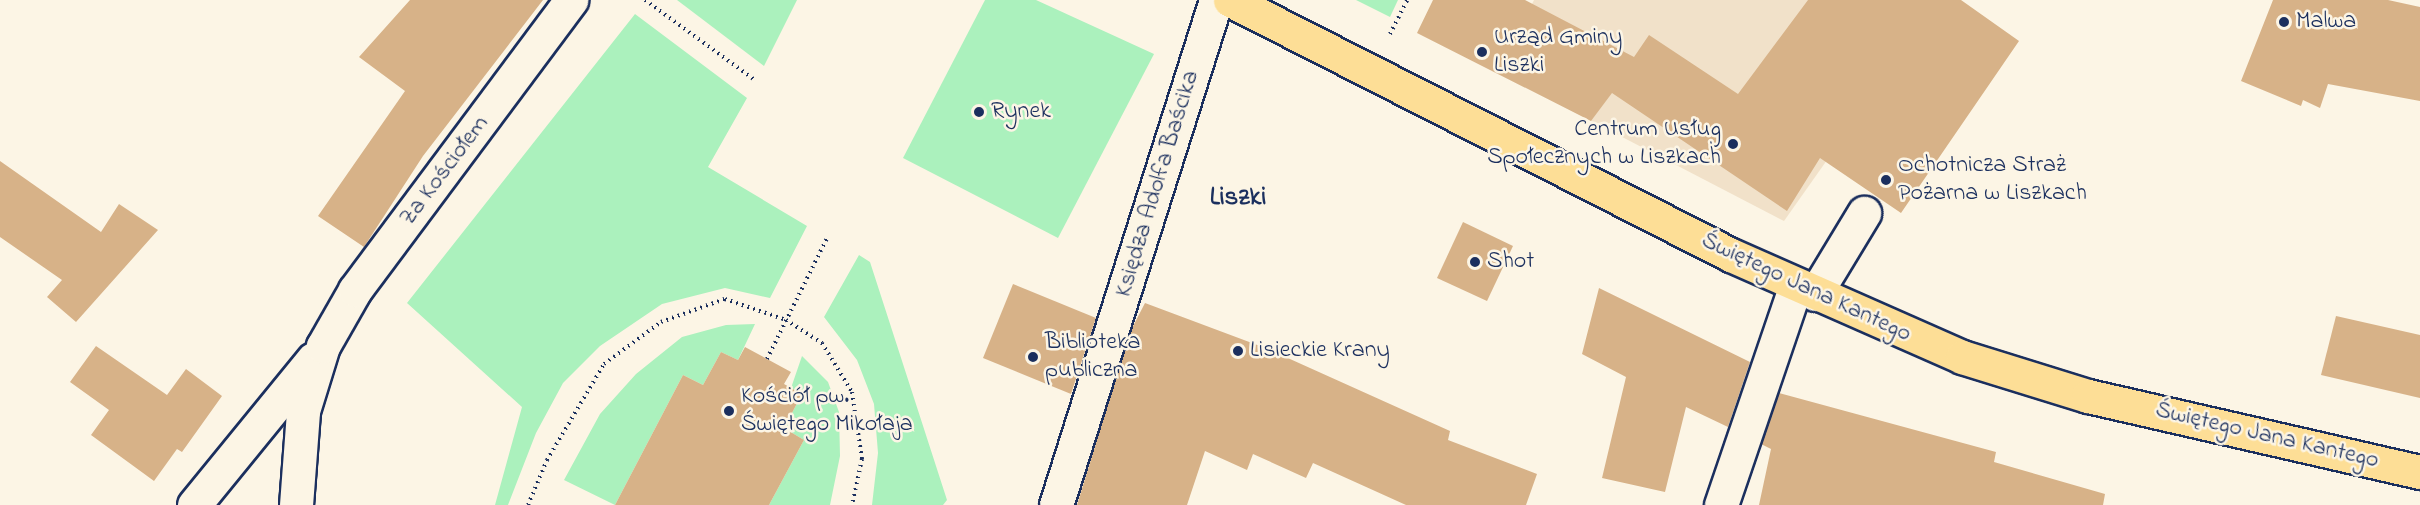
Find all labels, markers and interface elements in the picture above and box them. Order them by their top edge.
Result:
place label: Malwa [2296,8,2356,36]
marker: Malwa [2277,15,2291,29]
place label: Urząd Gminy Liszki [1494,24,1622,80]
marker: Urząd Gminy Liszki [1475,45,1489,59]
street label: Księdza Adolfa Baścika [1110,67,1206,301]
place label: Rynek [991,98,1051,126]
marker: Rynek [972,105,986,119]
street label: Za Kościołem [394,110,496,232]
place label: Centrum Usług Społecznych w Liszkach [1487,116,1721,172]
marker: Centrum Usług Społecznych w Liszkach [1726,137,1740,151]
place label: Ochotnicza Straż Pożarna w Liszkach [1898,152,2087,208]
marker: Ochotnicza Straż Pożarna w Liszkach [1879,173,1893,187]
district label: Liszki [1210,182,1266,214]
street label: Świętego Jana Kantego [1696,227,1916,349]
place label: Shot [1487,248,1534,276]
marker: Shot [1468,255,1482,269]
place label: Biblioteka publiczna [1045,329,1141,385]
place label: Lisieckie Krany [1250,337,1390,365]
marker: Lisieckie Krany [1231,344,1245,358]
marker: Biblioteka publiczna [1026,350,1040,364]
place label: Kościół pw. Świętego Mikołaja [741,383,913,439]
street label: Świętego Jana Kantego [2153,396,2381,476]
marker: Kościół pw. Świętego Mikołaja [722,404,736,418]

